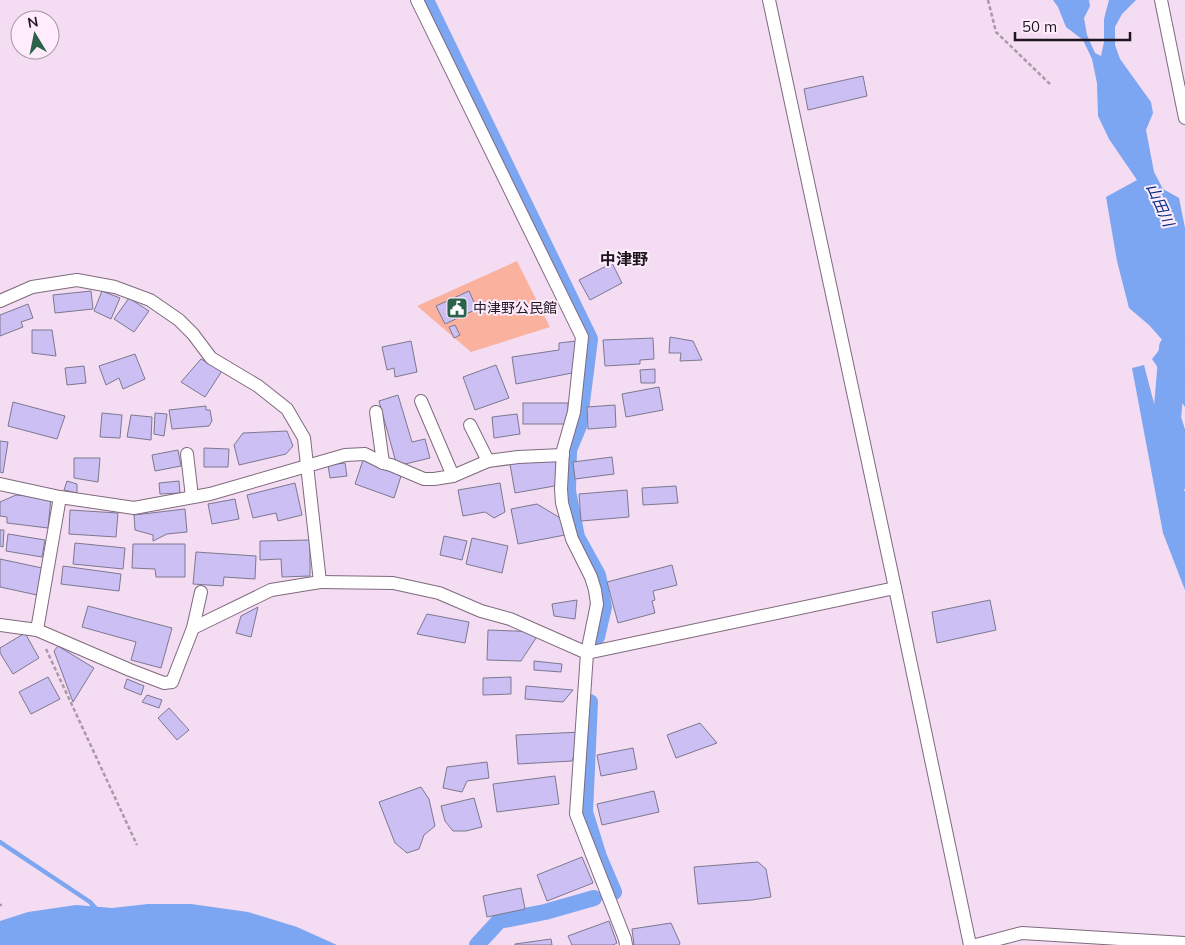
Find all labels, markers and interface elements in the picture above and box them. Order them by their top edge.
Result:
north arrow [10,10,60,60]
scale bar [1015,10,1130,42]
text: N [26,12,40,32]
text: 50 m [1022,17,1057,36]
water label: 山田川 [1143,180,1179,231]
district label: 中津野 [600,249,648,269]
public building icon: 中津野公民館 [445,296,469,320]
place label: 中津野公民館 [473,299,557,317]

